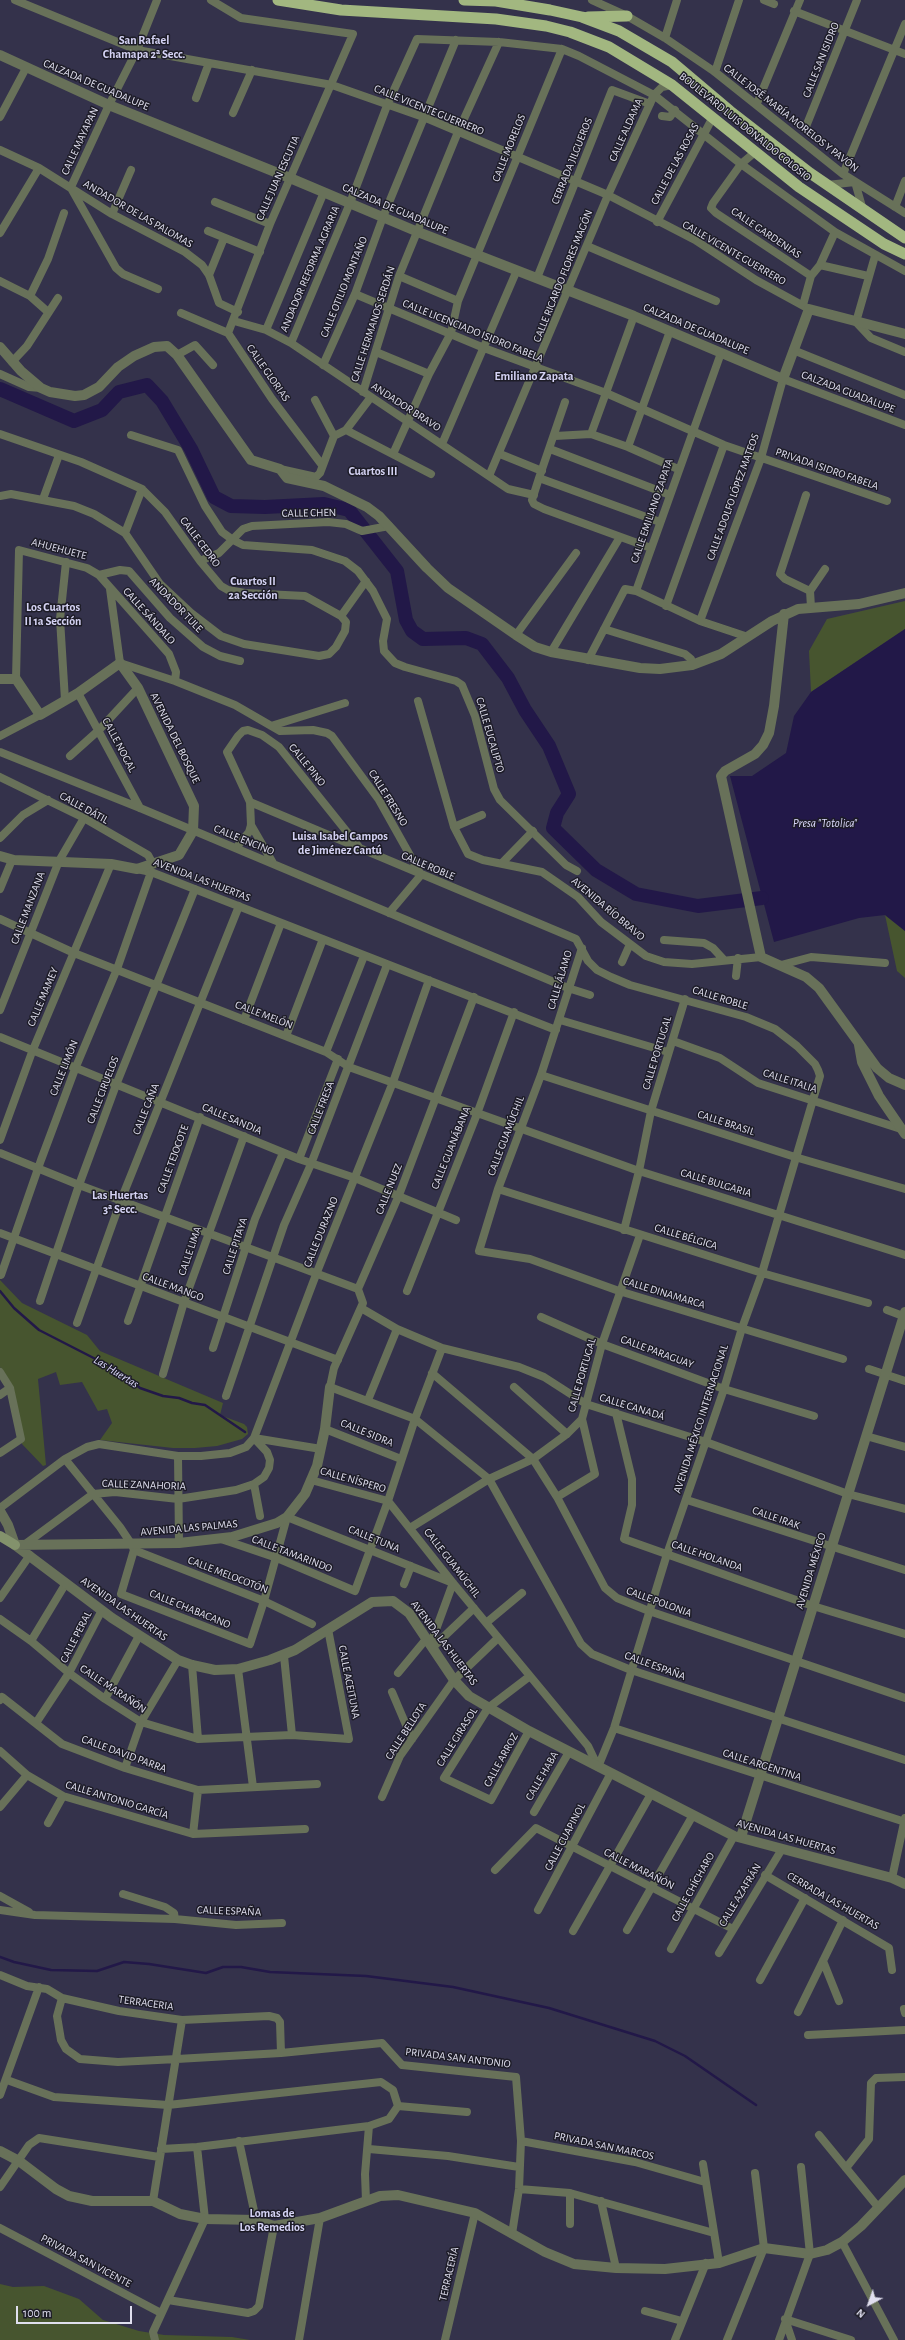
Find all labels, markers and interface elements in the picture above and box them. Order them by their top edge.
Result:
street label: CALLE SAN ISIDRO [800,20,842,100]
district label: San Rafael Chamapa 2ª Secc. [103,33,185,61]
street label: CALZADA DE GUADALUPE [41,57,151,113]
street label: CALLE JOSÉ MARÍA MORELOS Y PAVÓN [721,61,861,175]
street label: BOULEVARD LUIS DONALDO COLOSIO [676,70,814,184]
street label: CALLE VICENTE GUERRERO [372,82,486,138]
street label: CALLE ALDAMA [606,96,646,164]
street label: CALLE MAYAPAN [58,105,102,177]
street label: CALLE MORELOS [489,112,529,184]
street label: CERRADA JILGUEROS [549,116,595,206]
street label: CALLE DE LAS ROSAS [648,121,702,207]
street label: CALLE JUAN ESCUTIA [253,133,303,223]
street label: ANDADOR DE LAS PALOMAS [81,177,195,251]
street label: CALZADA DE GUADALUPE [340,181,450,237]
street label: ANDADOR REFORMA AGRARIA [277,204,343,334]
street label: CALLE GARDENIAS [728,205,804,261]
street label: CALLE RICARDO FLORES MAGÓN [530,208,596,344]
street label: CALLE VICENTE GUERRERO [680,218,788,288]
street label: CALLE OTILIO MONTAÑO [318,235,370,339]
street label: CALLE HERMANOS SERDÁN [348,264,398,384]
street label: CALLE LICENCIADO ISIDRO FABELA [401,297,545,365]
street label: CALZADA DE GUADALUPE [641,301,751,357]
street label: CALLE GLORIAS [243,342,293,404]
street label: CALZADA GUADALUPE [799,368,897,416]
district label: Emiliano Zapata [494,369,574,383]
street label: ANDADOR BRAVO [369,380,443,434]
street label: CALLE ADOLFO LÓPEZ MATEOS [704,432,762,562]
street label: PRIVADA ISIDRO FABELA [774,445,880,493]
street label: CALLE EMILIANO ZAPATA [628,457,676,565]
district label: Cuartos III [348,464,398,478]
street label: CALLE CHEN [282,506,336,520]
street label: CALLE CEDRO [177,514,223,570]
street label: AHUEHUETE [30,535,88,563]
district label: Cuartos II 2a Sección [228,574,278,602]
street label: ANDADOR TULE [146,575,206,635]
street label: CALLE SÁNDALO [120,585,178,647]
district label: Los Cuartos II 1a Sección [25,600,81,628]
street label: AVENIDA DEL BOSQUE [147,690,203,786]
street label: CALLE EUCALIPTO [473,696,507,774]
street label: CALLE NOGAL [99,715,139,775]
street label: CALLE PINO [286,741,328,789]
street label: CALLE FRESNO [365,767,411,829]
street label: CALLE DÁTIL [57,789,111,827]
water label: Presa "Totolica" [793,816,857,830]
street label: CALLE ENCINO [212,822,276,858]
district label: Luisa Isabel Campos de Jiménez Cantú [292,829,388,857]
street label: CALLE ROBLE [399,849,457,883]
street label: AVENIDA LAS HUERTAS [152,855,252,905]
street label: CALLE MANZANA [8,870,48,946]
street label: AVENIDA RÍO BRAVO [569,874,647,944]
street label: CALLE ÁLAMO [545,949,575,1011]
street label: CALLE MAMEY [25,965,61,1029]
street label: CALLE ROBLE [691,983,749,1013]
street label: CALLE MELÓN [233,998,295,1032]
street label: CALLE PORTUGAL [639,1014,675,1092]
street label: CALLE LIMÓN [47,1038,81,1098]
street label: CALLE CIRUELOS [84,1054,122,1126]
street label: CALLE ITALIA [761,1066,819,1096]
street label: CALLE FRESA [305,1079,337,1137]
street label: CALLE CAÑA [130,1081,162,1137]
street label: CALLE GUAMÚCHIL [485,1094,527,1178]
street label: CALLE SANDIA [200,1100,264,1138]
street label: CALLE GUANÁBANA [428,1105,474,1191]
street label: CALLE BRASIL [696,1108,756,1138]
street label: CALLE TEJOCOTE [154,1123,192,1195]
street label: CALLE NUEZ [373,1162,405,1216]
street label: CALLE BULGARIA [679,1166,753,1200]
district label: Las Huertas 3ª Secc. [92,1188,148,1216]
street label: CALLE DURAZNO [301,1195,341,1269]
street label: CALLE PITAYA [220,1216,250,1276]
street label: CALLE BÉLGICA [653,1221,719,1253]
street label: CALLE LIMA [175,1225,205,1277]
street label: CALLE MANGO [141,1270,205,1304]
street label: CALLE DINAMARCA [621,1274,707,1312]
street label: CALLE PARAGUAY [619,1333,695,1371]
street label: CALLE PORTUGAL [565,1336,599,1414]
street label: AVENIDA MÉXICO INTERNACIONAL [671,1343,731,1495]
water label: Las Huertas [91,1353,141,1391]
street label: CALLE CANADÁ [598,1391,666,1423]
street label: CALLE SIDRA [339,1416,395,1450]
street label: CALLE NÍSPERO [318,1464,388,1496]
street label: CALLE ZANAHORIA [102,1477,186,1493]
street label: CALLE IRAK [750,1504,802,1532]
street label: AVENIDA LAS PALMAS [140,1517,238,1539]
street label: CALLE TUNA [346,1523,402,1555]
street label: CALLE GUAMÚCHIL [421,1526,483,1600]
street label: AVENIDA MÉXICO [793,1531,829,1611]
street label: CALLE TAMARINDO [250,1533,334,1575]
street label: CALLE HOLANDA [670,1538,744,1574]
street label: CALLE MELOCOTÓN [186,1554,270,1596]
street label: AVENIDA LAS HUERTAS [78,1574,170,1644]
street label: CALLE POLONIA [624,1584,694,1620]
street label: CALLE CHABACANO [147,1587,233,1631]
street label: AVENIDA LAS HUERTAS [408,1598,480,1688]
street label: CALLE PERAL [57,1609,95,1665]
street label: CALLE ACEITUNA [335,1644,363,1720]
street label: CALLE ESPAÑA [623,1649,687,1683]
street label: CALLE MARAÑÓN [77,1662,149,1716]
street label: CALLE BELLOTA [382,1700,430,1762]
street label: CALLE GIRASOL [434,1705,480,1769]
street label: CALLE ARROZ [481,1731,521,1789]
street label: CALLE DAVID PARRA [80,1732,168,1776]
street label: CALLE ARGENTINA [721,1746,803,1784]
street label: CALLE HABA [523,1749,561,1803]
street label: CALLE ANTONIO GARCÍA [64,1778,170,1822]
street label: CALLE CUAPINOL [542,1801,588,1873]
street label: AVENIDA LAS HUERTAS [735,1816,837,1858]
street label: CALLE MARAÑÓN [601,1845,677,1893]
street label: CALLE CHÍCHARO [669,1850,717,1924]
street label: CALLE AZAFRÁN [716,1861,764,1929]
street label: CERRADA LAS HUERTAS [784,1869,882,1933]
street label: CALLE ESPAÑA [197,1903,261,1919]
street label: TERRACERIA [118,1993,174,2013]
street label: PRIVADA SAN ANTONIO [405,2045,511,2071]
street label: PRIVADA SAN MARCOS [553,2129,655,2163]
district label: Lomas de Los Remedios [239,2206,305,2234]
street label: PRIVADA SAN VICENTE [38,2231,134,2291]
street label: TERRACERÍA [436,2245,462,2303]
north arrow [849,2284,889,2324]
scale bar [18,2298,134,2324]
text: 100 m [23,2307,51,2319]
text: N [854,2307,867,2320]

